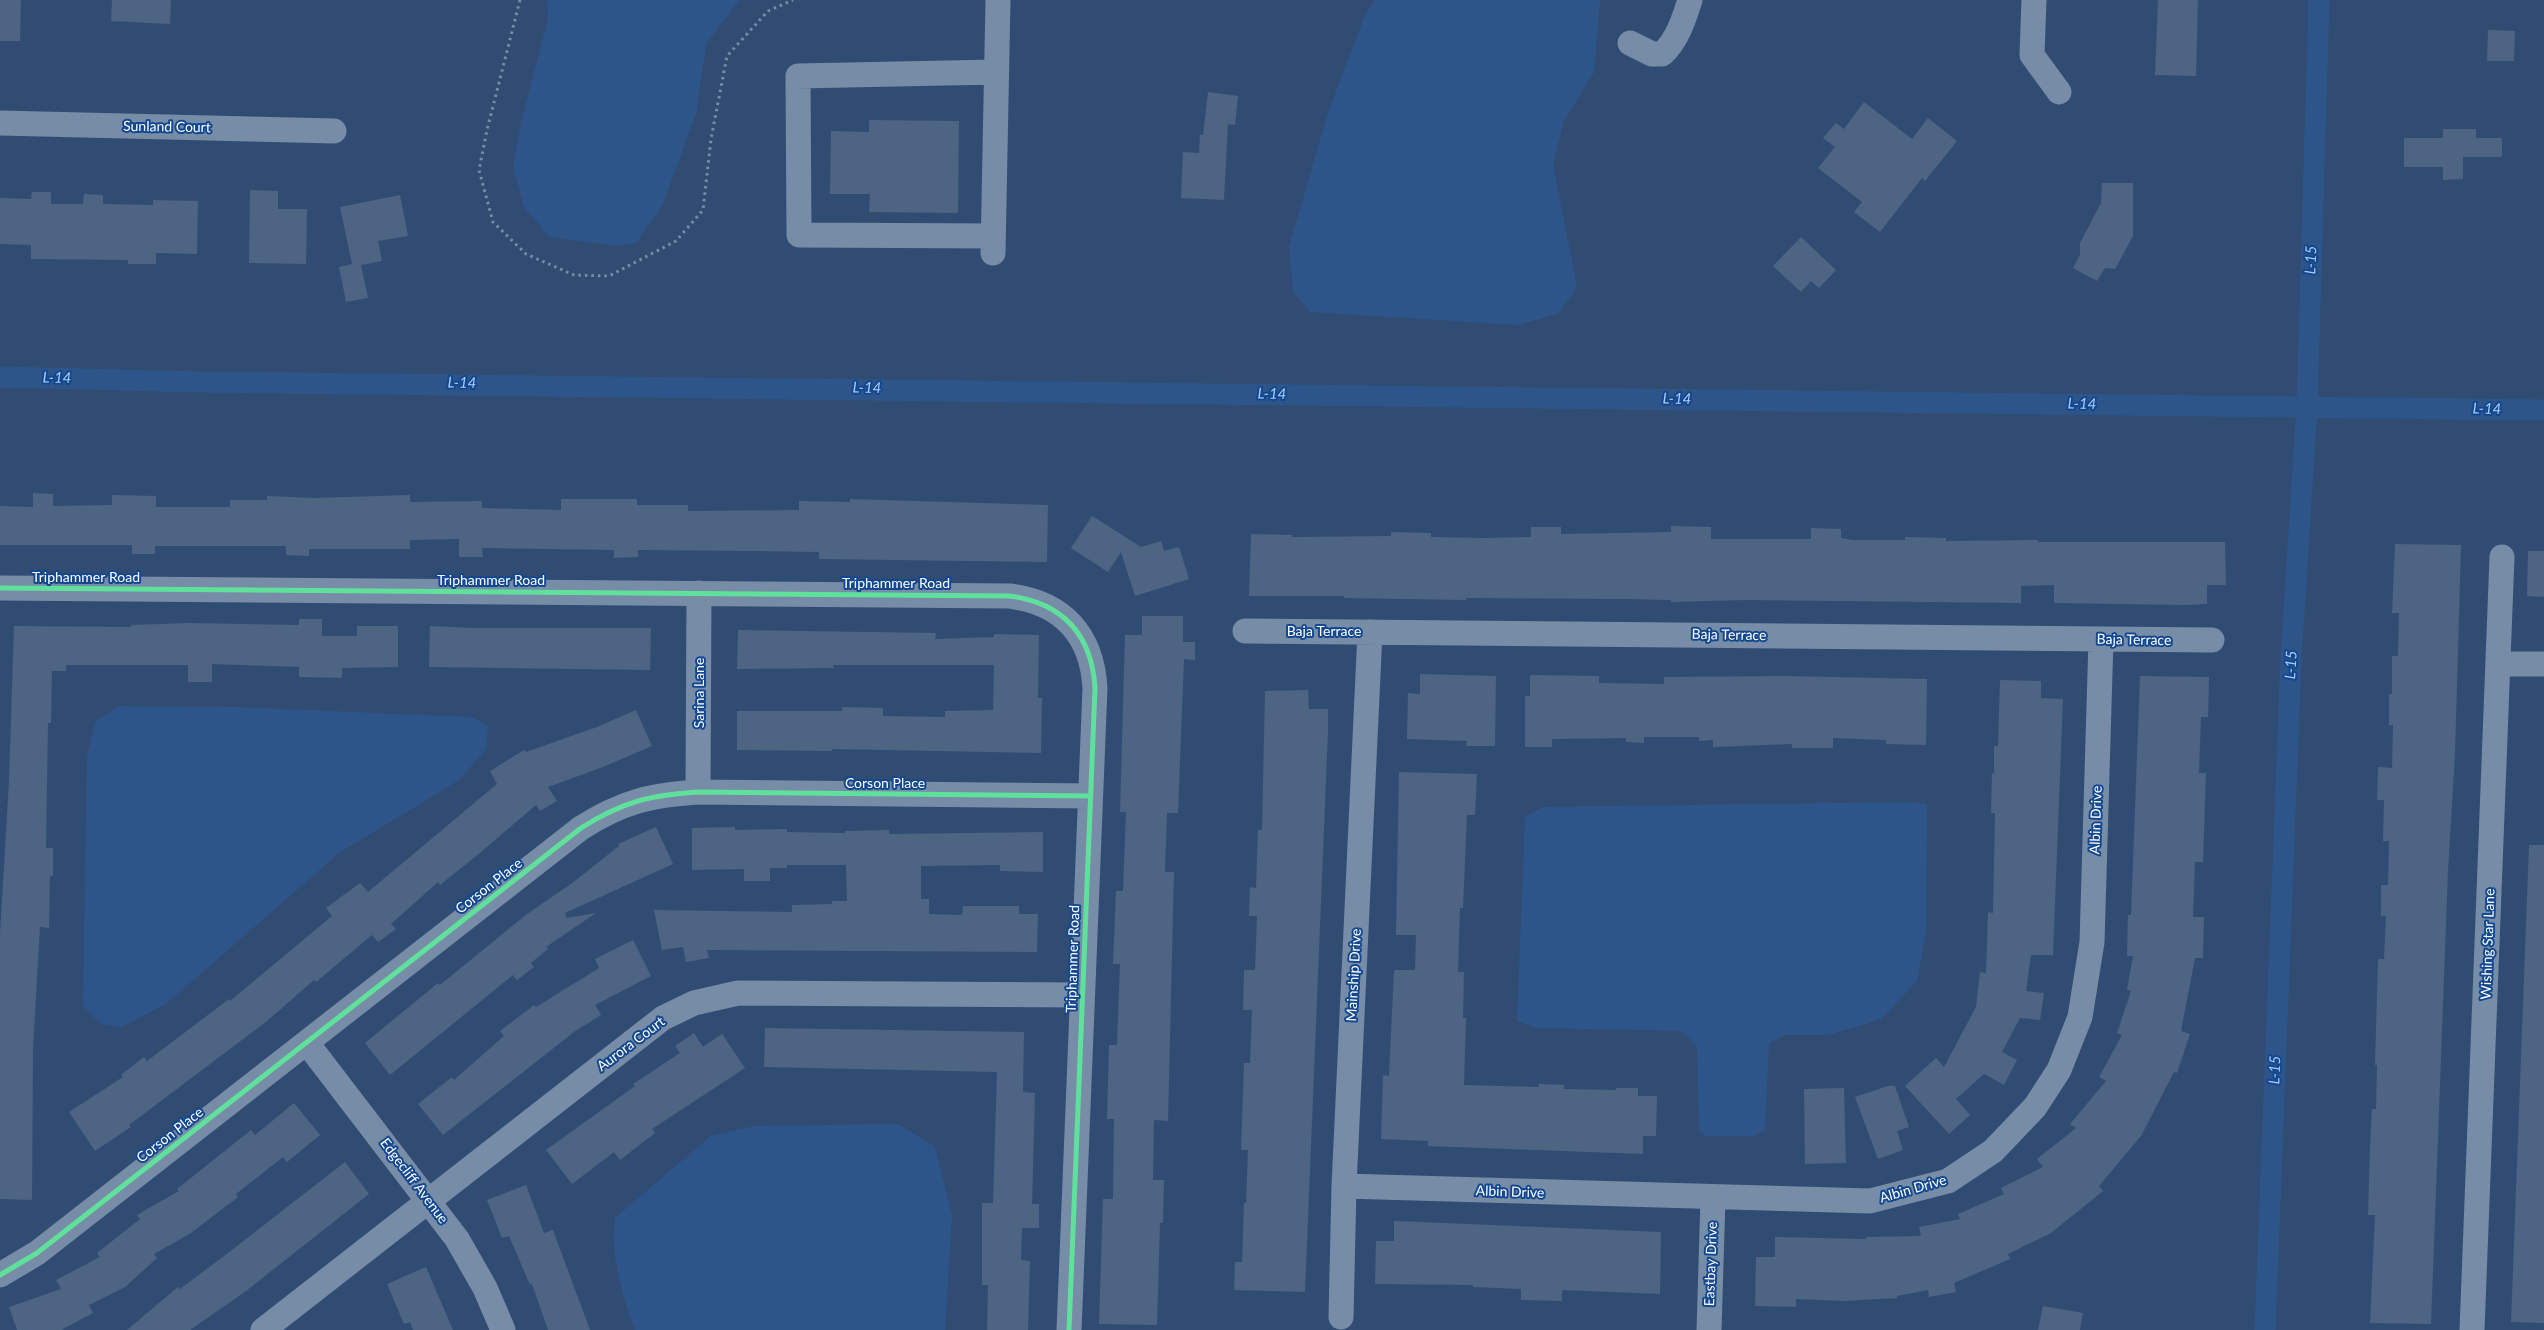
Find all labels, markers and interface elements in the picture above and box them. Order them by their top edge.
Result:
street label: Sunland Court [123,118,211,136]
water label: L-15 [2302,245,2320,275]
water label: L-14 [42,369,72,387]
water label: L-14 [447,374,477,392]
water label: L-14 [852,379,882,397]
water label: L-14 [1257,385,1287,403]
water label: L-14 [1662,390,1692,408]
water label: L-14 [2067,395,2097,413]
water label: L-14 [2472,400,2502,418]
street label: Triphammer Road [32,569,140,585]
street label: Triphammer Road [437,572,545,588]
street label: Triphammer Road [842,575,950,591]
street label: Baja Terrace [1287,623,1361,639]
street label: Baja Terrace [1691,626,1767,644]
street label: Baja Terrace [2096,631,2172,649]
water label: L-15 [2281,650,2301,680]
street label: Sarina Lane [691,658,707,728]
street label: Corson Place [845,775,925,791]
street label: Albin Drive [2086,785,2106,855]
street label: Corson Place [452,855,526,917]
street label: Wishing Star Lane [2478,888,2498,1000]
street label: Triphammer Road [1063,905,1083,1013]
street label: Mainship Drive [1343,928,1365,1022]
street label: Aurora Court [594,1013,668,1075]
water label: L-15 [2266,1055,2284,1085]
street label: Corson Place [133,1104,207,1166]
street label: Edgecliff Avenue [376,1135,452,1227]
street label: Albin Drive [1878,1171,1948,1207]
street label: Albin Drive [1475,1182,1545,1202]
street label: Eastbay Drive [1701,1221,1721,1307]

